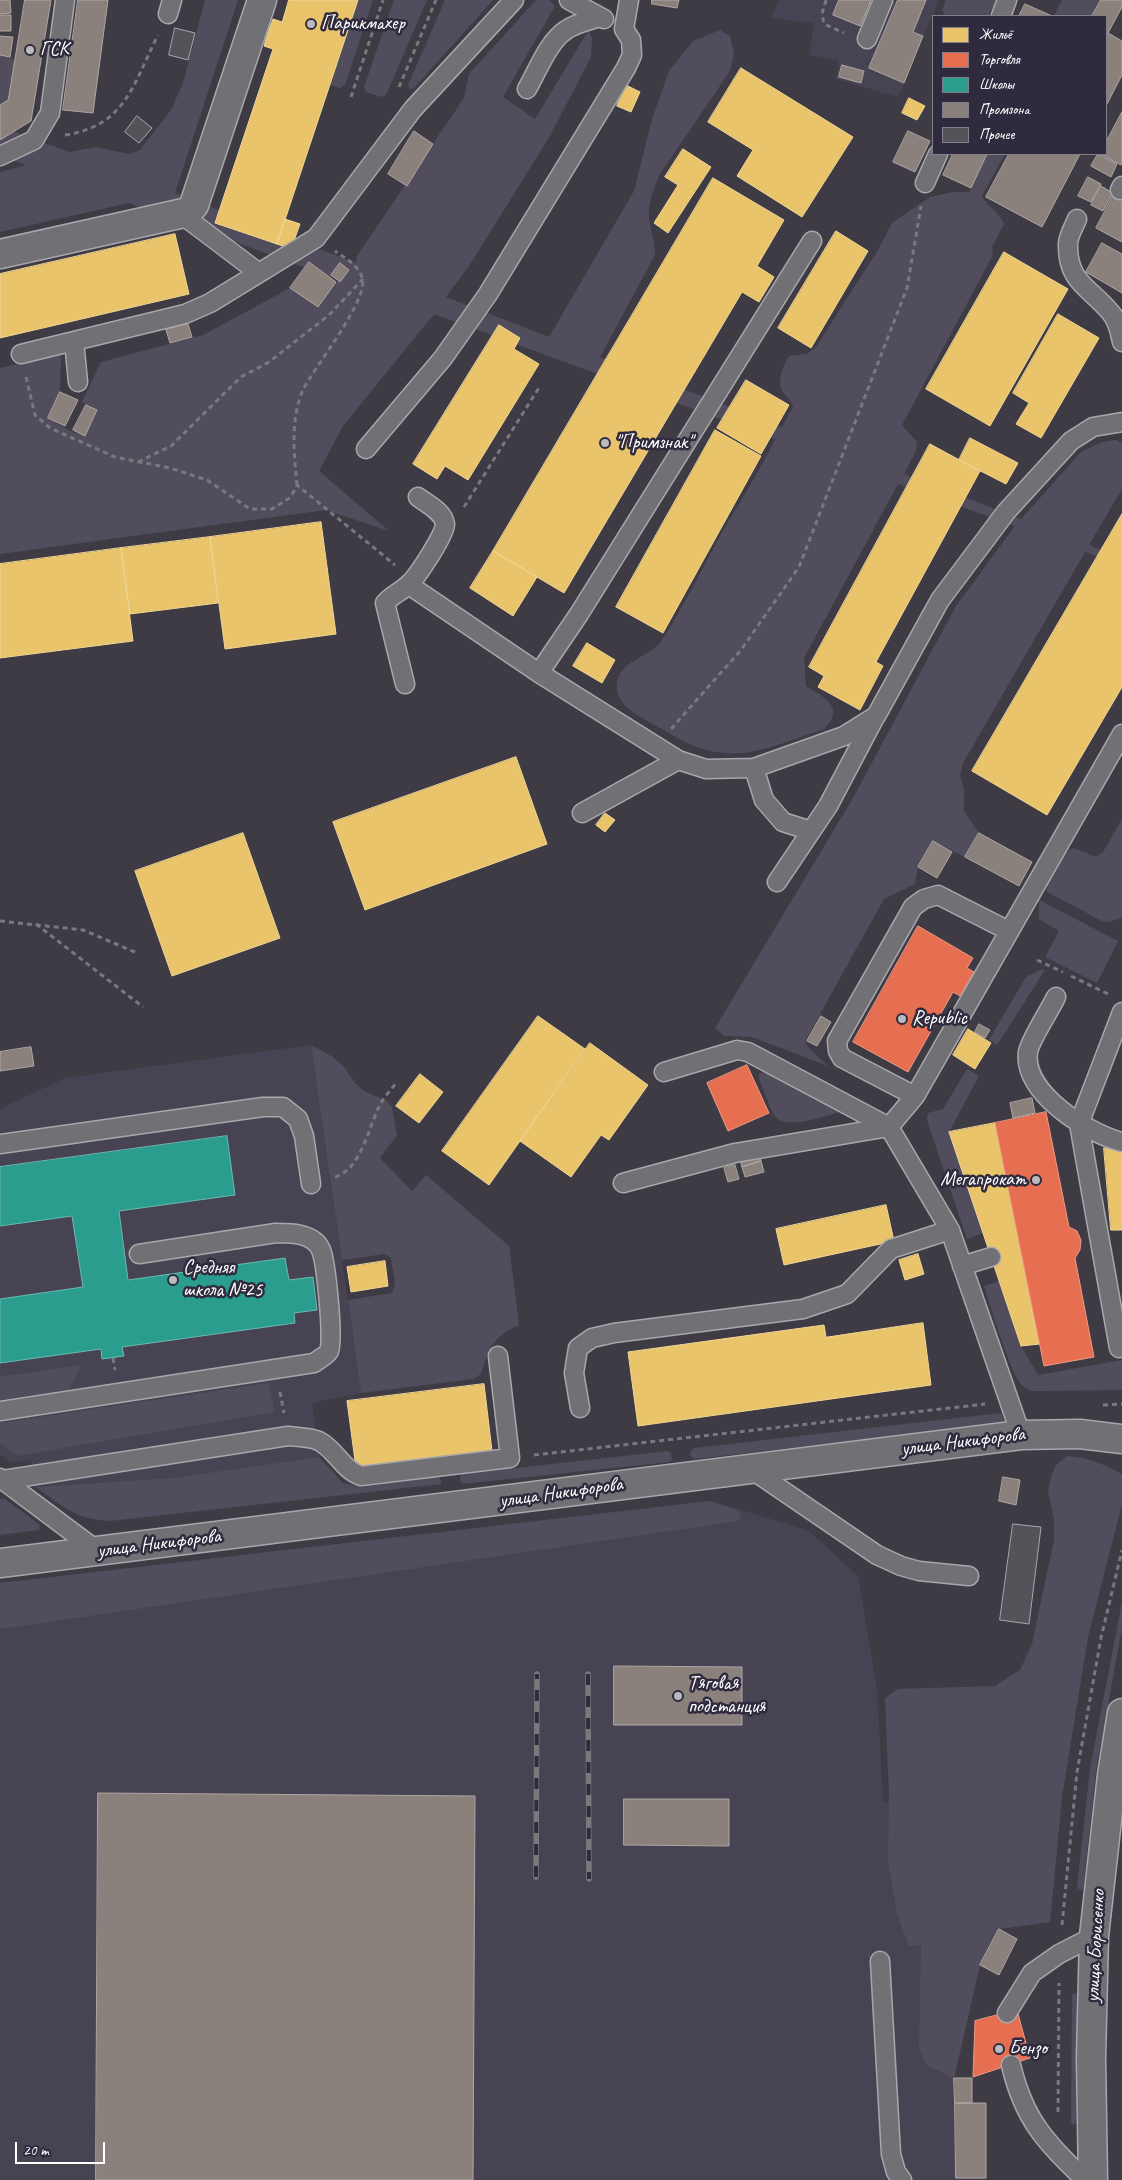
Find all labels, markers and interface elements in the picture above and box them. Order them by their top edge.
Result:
place label: Парикмахер [321,12,405,36]
legend [932,15,1107,155]
marker: Парикмахер [305,18,317,30]
text: Жильё [979,25,1012,44]
place label: ГСК [40,38,69,62]
marker: ГСК [24,44,36,56]
text: Торговля [979,50,1020,69]
text: Школы [979,75,1014,94]
text: Промзона [979,100,1030,119]
text: Прочее [979,125,1014,144]
place label: "Примзнак" [615,431,692,455]
marker: "Примзнак" [599,437,611,449]
place label: Republic [912,1007,967,1031]
marker: Republic [896,1013,908,1025]
place label: Мегапрокат [940,1168,1026,1192]
marker: Мегапрокат [1030,1174,1042,1186]
place label: Средняя школа №25 [183,1256,263,1303]
marker: Средняя школа №25 [167,1274,179,1286]
street label: улица Никифорова [900,1423,1026,1461]
street label: улица Никифорова [498,1472,624,1514]
street label: улица Никифорова [96,1525,222,1563]
place label: Тяговая подстанция [688,1672,765,1719]
marker: Тяговая подстанция [672,1690,684,1702]
street label: улица Борисенко [1081,1889,1111,2003]
place label: Бензо [1009,2037,1047,2061]
marker: Бензо [993,2043,1005,2055]
scale bar [18,2132,108,2164]
text: 20 m [23,2141,49,2160]

